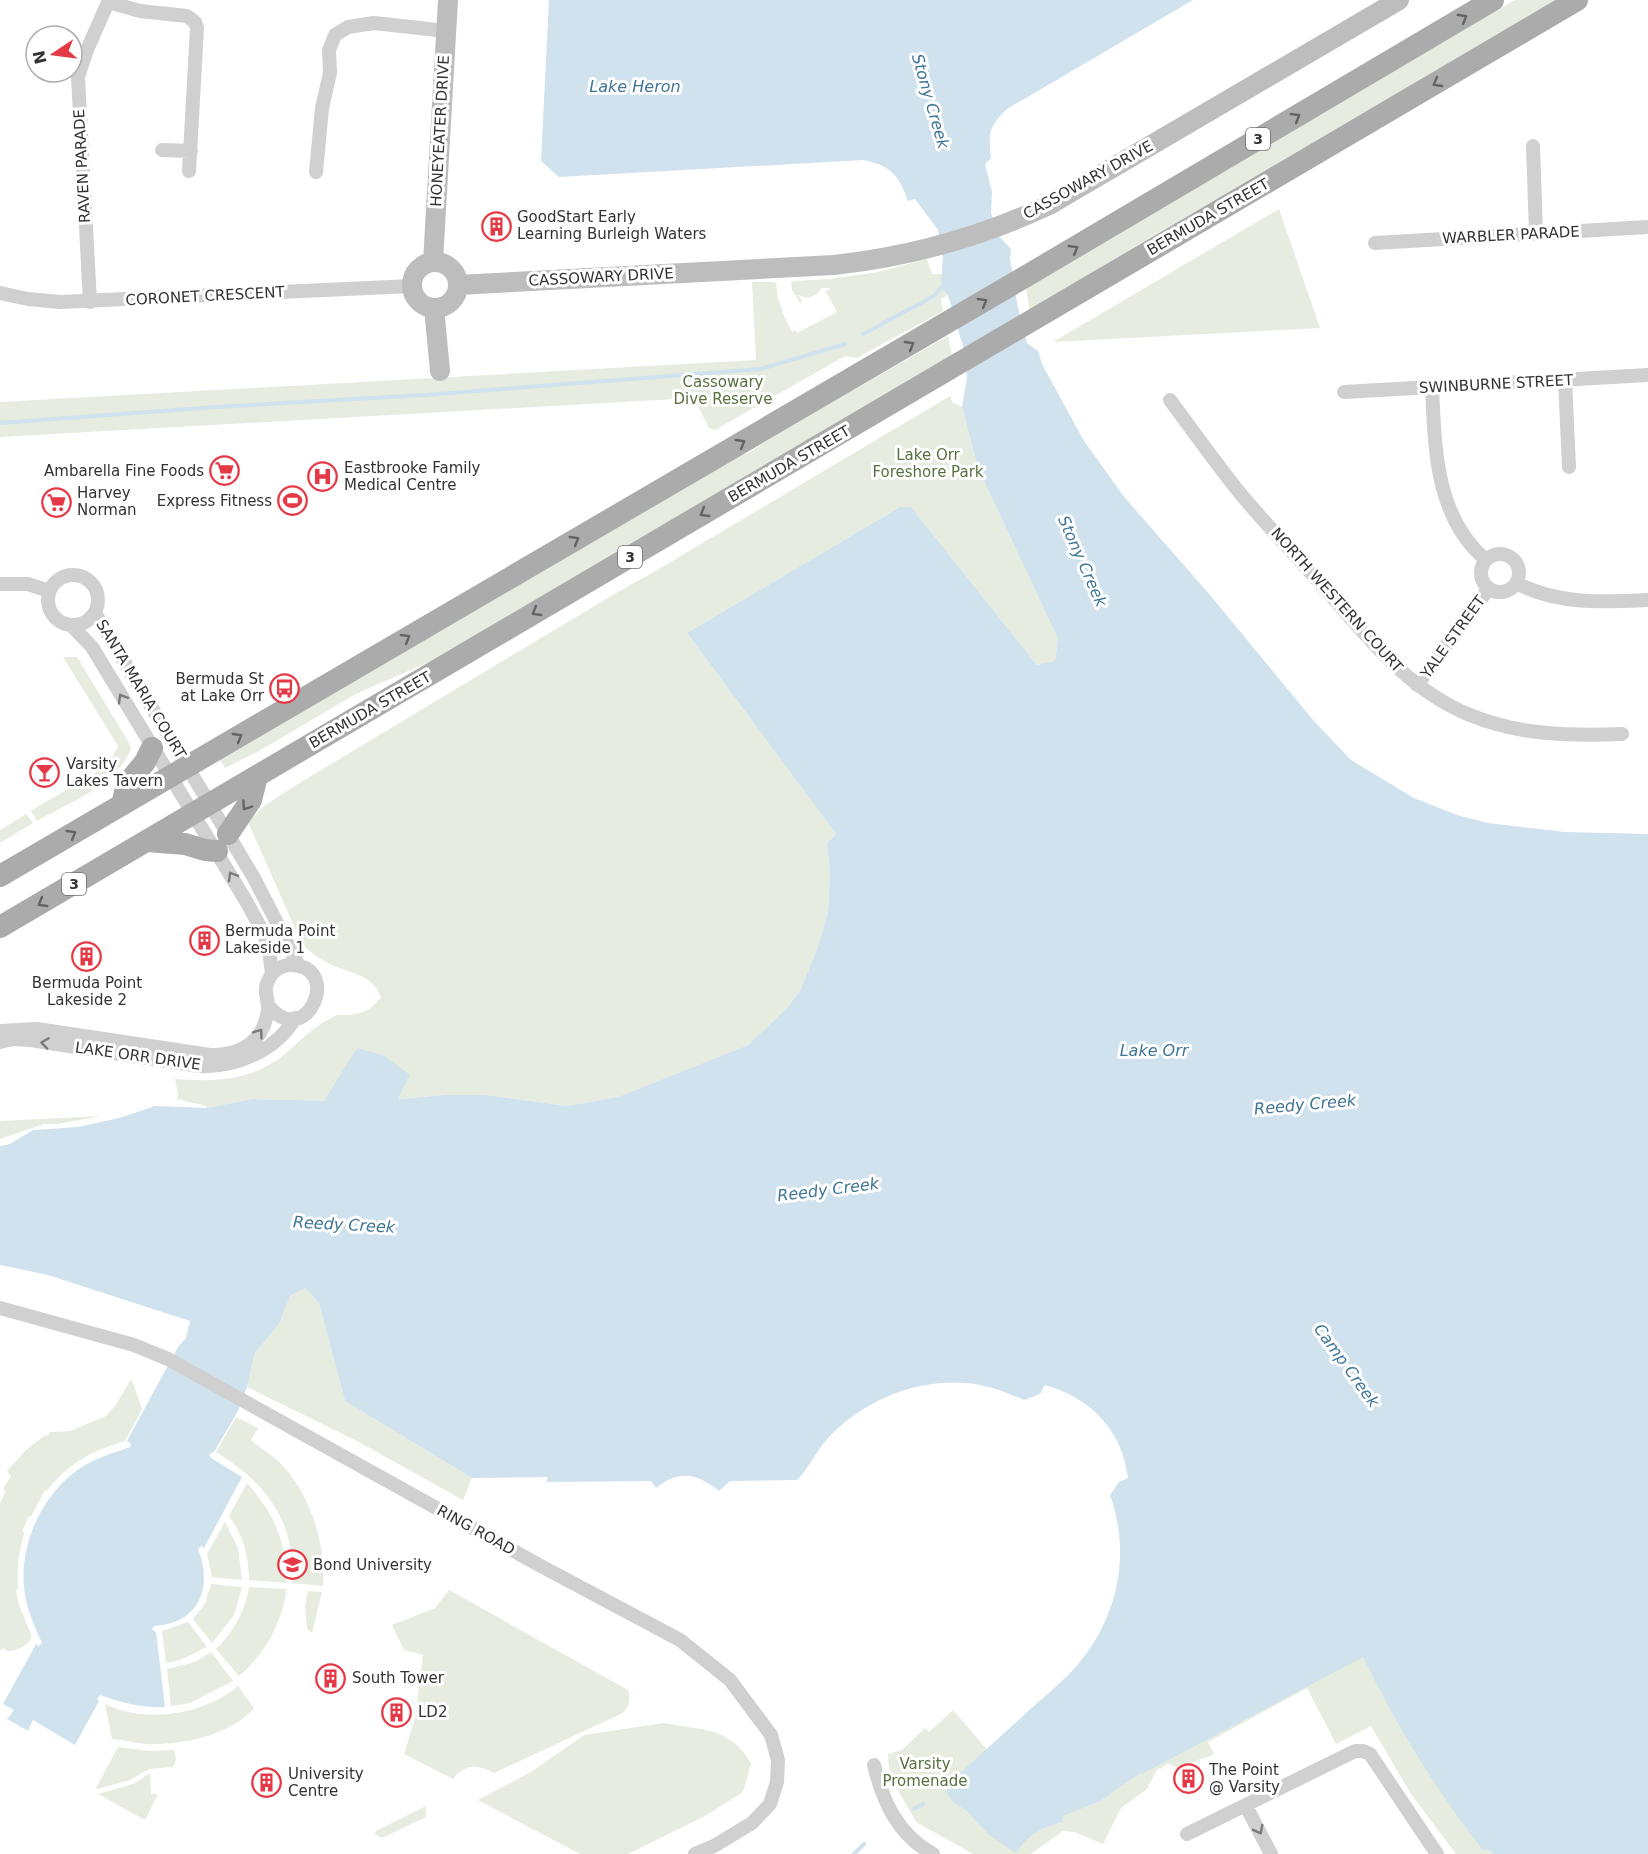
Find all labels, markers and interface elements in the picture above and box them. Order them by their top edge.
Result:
one-way arrow [1457,13,1467,25]
north arrow [24,24,84,84]
text: N [29,49,51,66]
water label: Stony Creek [908,52,953,151]
street label: HONEYEATER DRIVE [427,55,453,207]
one-way arrow [1433,76,1443,87]
water label: Lake Heron [589,77,681,96]
street label: RAVEN PARADE [70,108,94,224]
one-way arrow [1289,113,1300,124]
road number: 3 [1246,128,1270,150]
street label: CASSOWARY DRIVE [1020,137,1156,223]
street label: BERMUDA STREET [1144,174,1273,259]
place label: GoodStart Early Learning Burleigh Waters [517,208,707,243]
building icon: GoodStart Early Learning Burleigh Waters [480,210,512,242]
street label: WARBLER PARADE [1442,222,1580,248]
one-way arrow [1068,244,1078,256]
street label: CASSOWARY DRIVE [528,264,674,290]
street label: CORONET CRESCENT [125,283,286,309]
one-way arrow [977,298,987,309]
one-way arrow [904,340,914,352]
street label: SWINBURNE STREET [1418,371,1574,397]
park label: Cassowary Dive Reserve [674,373,772,408]
street label: BERMUDA STREET [725,421,854,506]
one-way arrow [735,438,746,450]
park label: Lake Orr Foreshore Park [872,446,984,481]
supermarket icon: Ambarella Fine Foods [209,455,241,487]
place label: Eastbrooke Family Medical Centre [344,459,481,494]
hospital icon: Eastbrooke Family Medical Centre [307,461,339,493]
place label: Ambarella Fine Foods [44,462,204,480]
place label: Harvey Norman [77,484,137,519]
sports icon: Express Fitness [277,485,309,517]
supermarket icon: Harvey Norman [40,486,72,518]
place label: Express Fitness [157,492,272,510]
one-way arrow [700,506,710,517]
water label: Stony Creek [1054,513,1111,610]
street label: NORTH WESTERN COURT [1267,524,1407,677]
one-way arrow [568,536,579,547]
road number: 3 [618,546,642,568]
street label: YALE STREET [1416,591,1490,683]
one-way arrow [532,605,542,616]
street label: SANTA MARIA COURT [92,616,190,763]
one-way arrow [400,634,410,646]
street label: BERMUDA STREET [306,667,435,752]
place label: Bermuda St at Lake Orr [176,670,265,705]
bus stop icon: Bermuda St at Lake Orr [269,672,301,704]
one-way arrow [118,694,130,704]
one-way arrow [232,733,242,744]
place label: Varsity Lakes Tavern [66,755,163,790]
bar icon: Varsity Lakes Tavern [29,757,61,789]
one-way arrow [242,800,253,811]
one-way arrow [66,830,76,841]
one-way arrow [227,872,239,882]
road number: 3 [62,873,86,895]
one-way arrow [38,895,48,907]
place label: Bermuda Point Lakeside 1 [225,922,335,957]
building icon: Bermuda Point Lakeside 1 [188,924,220,956]
building icon: Bermuda Point Lakeside 2 [71,940,103,972]
place label: Bermuda Point Lakeside 2 [32,974,142,1009]
one-way arrow [251,1029,262,1040]
one-way arrow [41,1037,50,1049]
street label: LAKE ORR DRIVE [74,1038,202,1074]
water label: Lake Orr [1120,1041,1190,1060]
water label: Reedy Creek [1253,1091,1358,1118]
water label: Reedy Creek [776,1174,881,1205]
water label: Reedy Creek [292,1212,396,1237]
water label: Camp Creek [1310,1320,1384,1411]
street label: RING ROAD [434,1501,518,1559]
school or university icon: Bond University [276,1549,308,1581]
place label: Bond University [313,1556,432,1574]
building icon: South Tower [315,1662,347,1694]
place label: South Tower [352,1669,445,1687]
building icon: LD2 [381,1696,413,1728]
place label: LD2 [418,1703,447,1721]
park label: Varsity Promenade [882,1755,968,1790]
place label: The Point @ Varsity [1208,1761,1280,1796]
building icon: The Point @ Varsity [1172,1763,1204,1795]
place label: University Centre [288,1765,364,1800]
building icon: University Centre [251,1767,283,1799]
one-way arrow [1251,1824,1263,1835]

